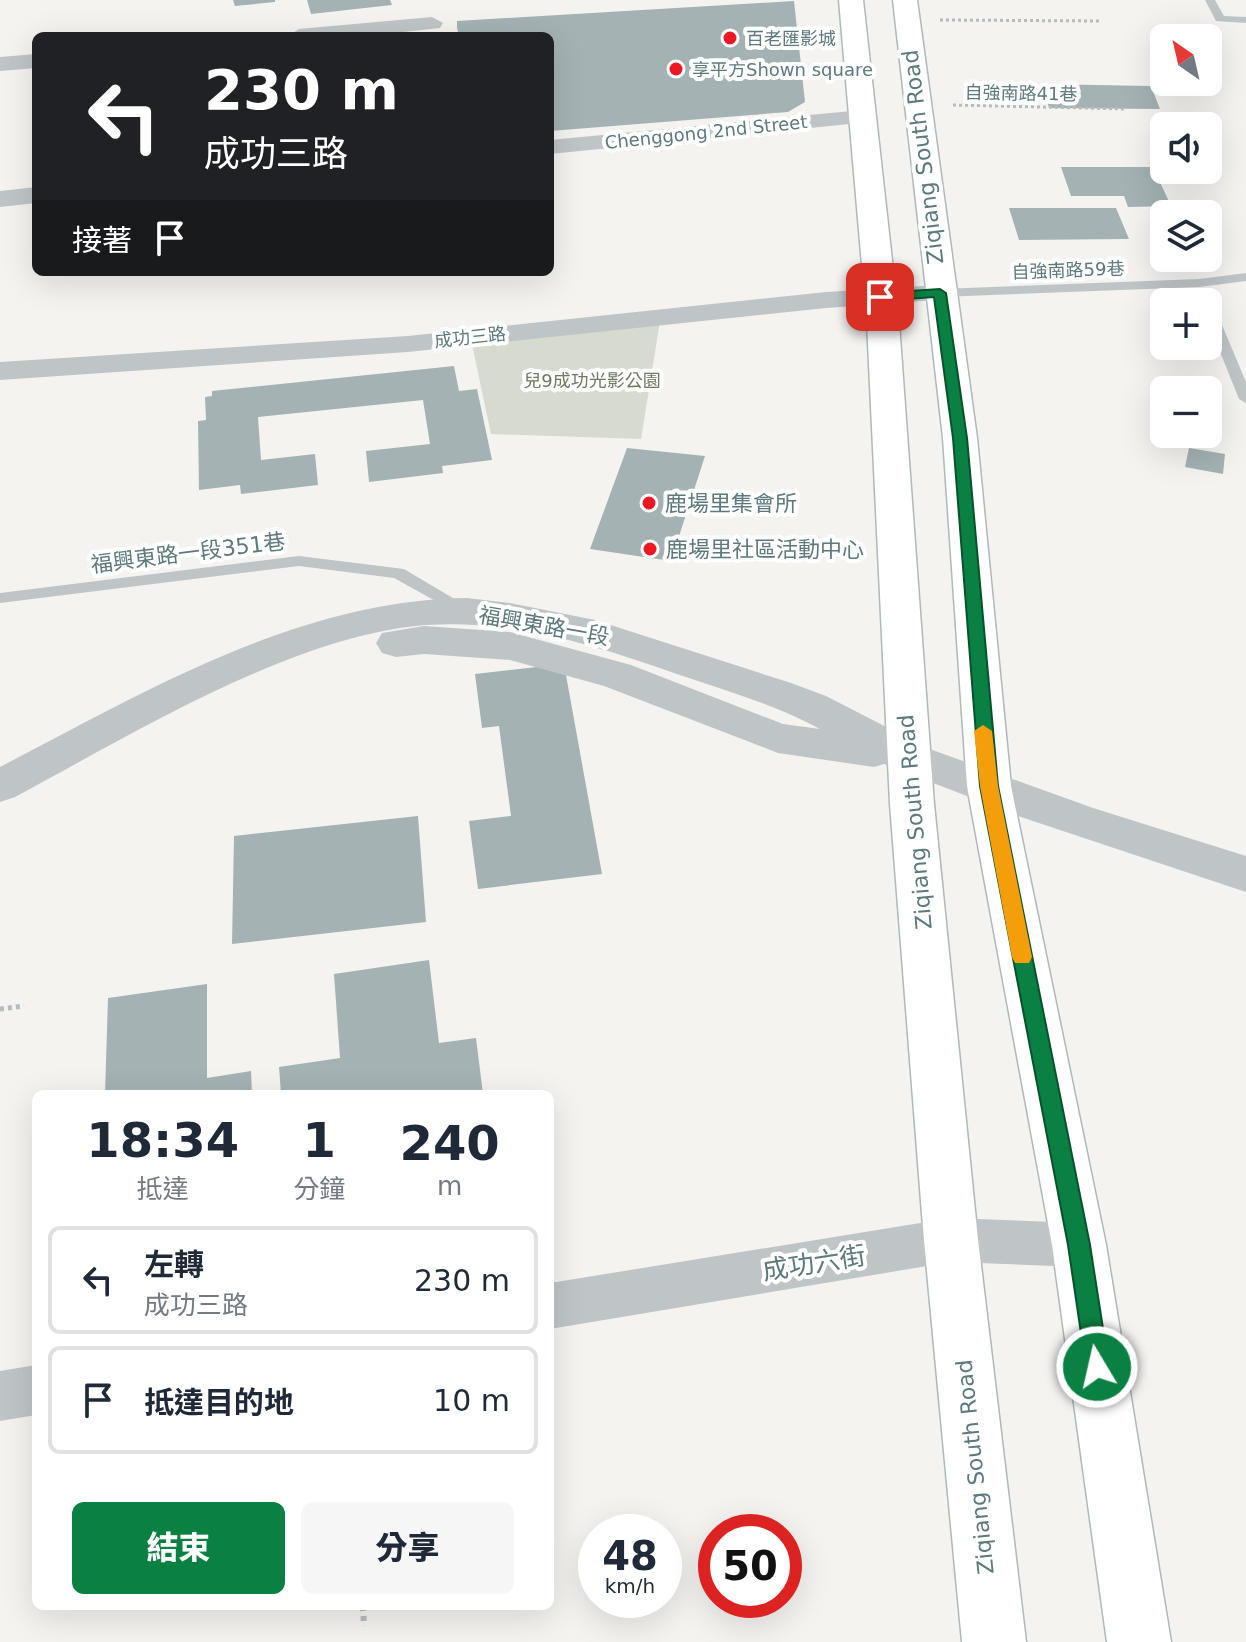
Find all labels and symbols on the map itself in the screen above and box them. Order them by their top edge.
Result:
north arrow [1150,24,1222,96]
place label: 百老匯影城 [746,28,836,49]
marker: 百老匯影城 [721,29,739,47]
street label: Ziqiang South Road [897,48,949,266]
place label: 享平方Shown square [692,59,873,80]
marker: 享平方Shown square [667,60,685,78]
street label: 自強南路41巷 [964,82,1078,104]
street label: Chenggong 2nd Street [604,111,808,153]
street label: 自強南路59巷 [1011,258,1125,282]
pin [846,263,914,331]
street label: 成功三路 [433,323,507,351]
park label: 兒9成功光影公園 [523,370,661,391]
place label: 鹿場里集會所 [665,491,797,516]
marker: 鹿場里集會所 [640,494,658,512]
street label: 福興東路一段351巷 [89,529,287,577]
place label: 鹿場里社區活動中心 [666,537,864,562]
marker: 鹿場里社區活動中心 [641,540,659,558]
street label: 福興東路一段 [477,602,611,650]
street label: Ziqiang South Road [893,713,937,931]
street label: 成功六街 [760,1240,868,1286]
position arrow [1055,1325,1139,1409]
street label: Ziqiang South Road [951,1358,999,1576]
speed limit sign: 50 [698,1514,802,1618]

